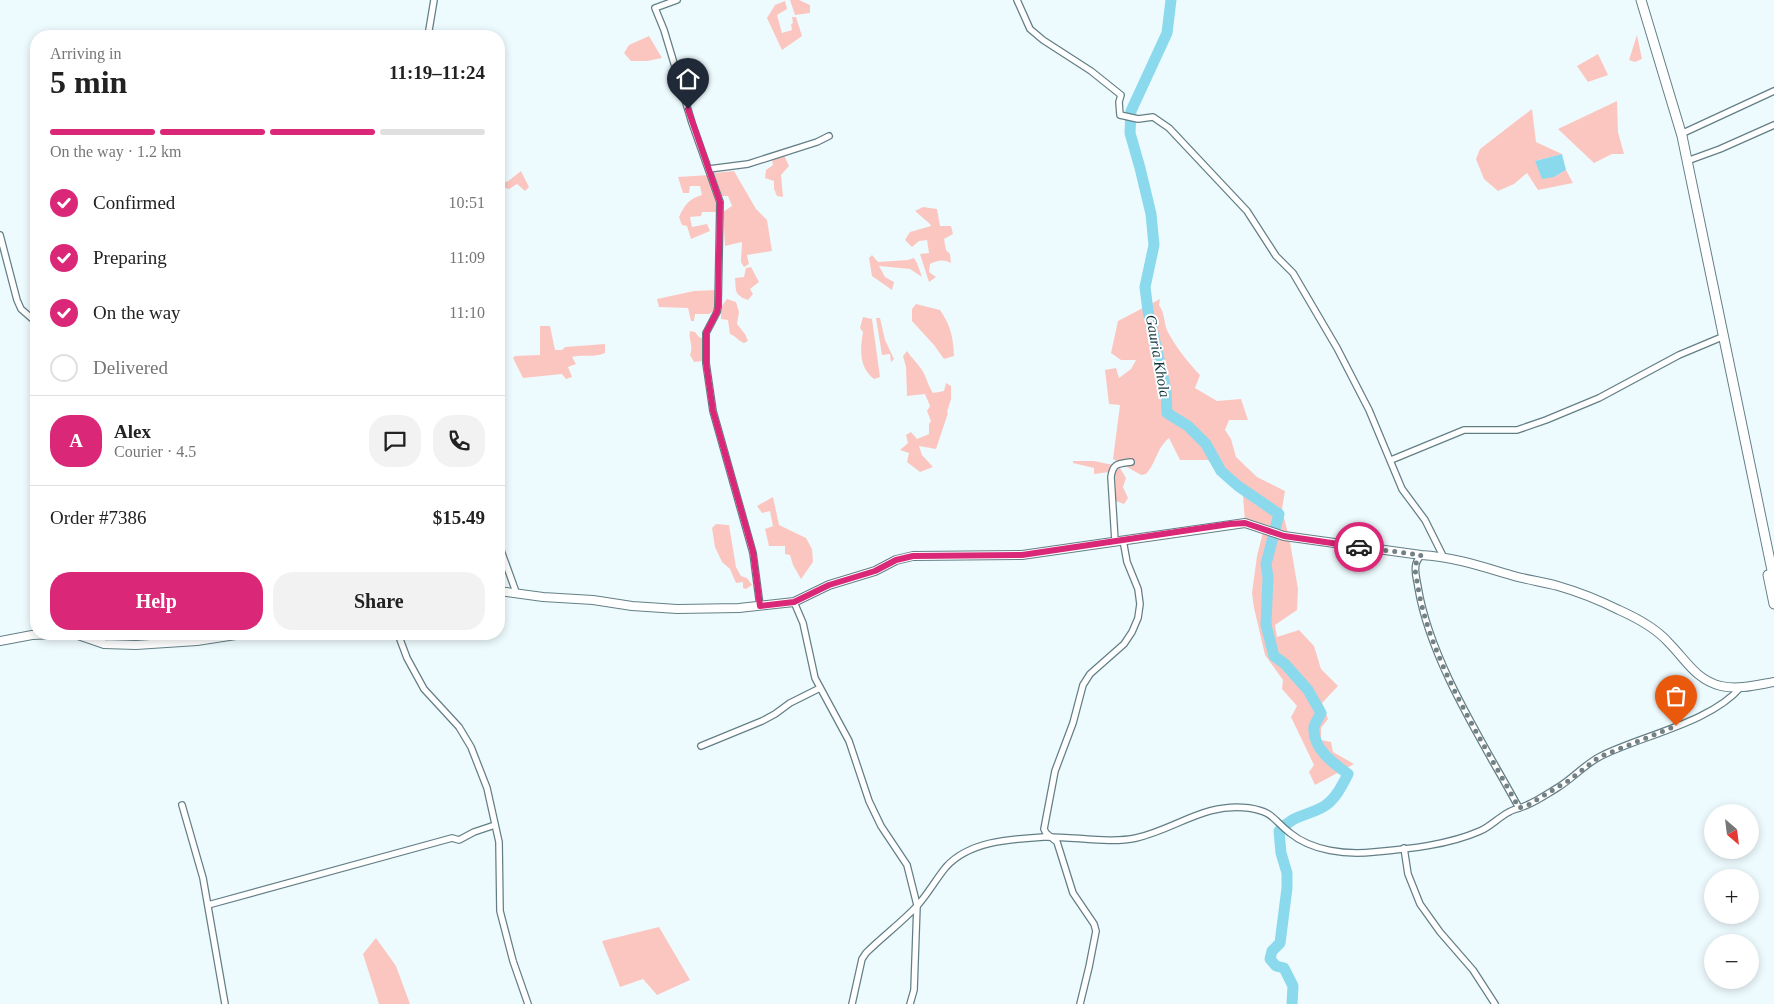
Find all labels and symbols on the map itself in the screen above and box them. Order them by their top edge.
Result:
pin [667,58,709,109]
water label: Gauria Khola [1143,313,1173,399]
courier [1334,522,1384,572]
pin [1655,675,1697,726]
north arrow [1704,804,1759,859]

